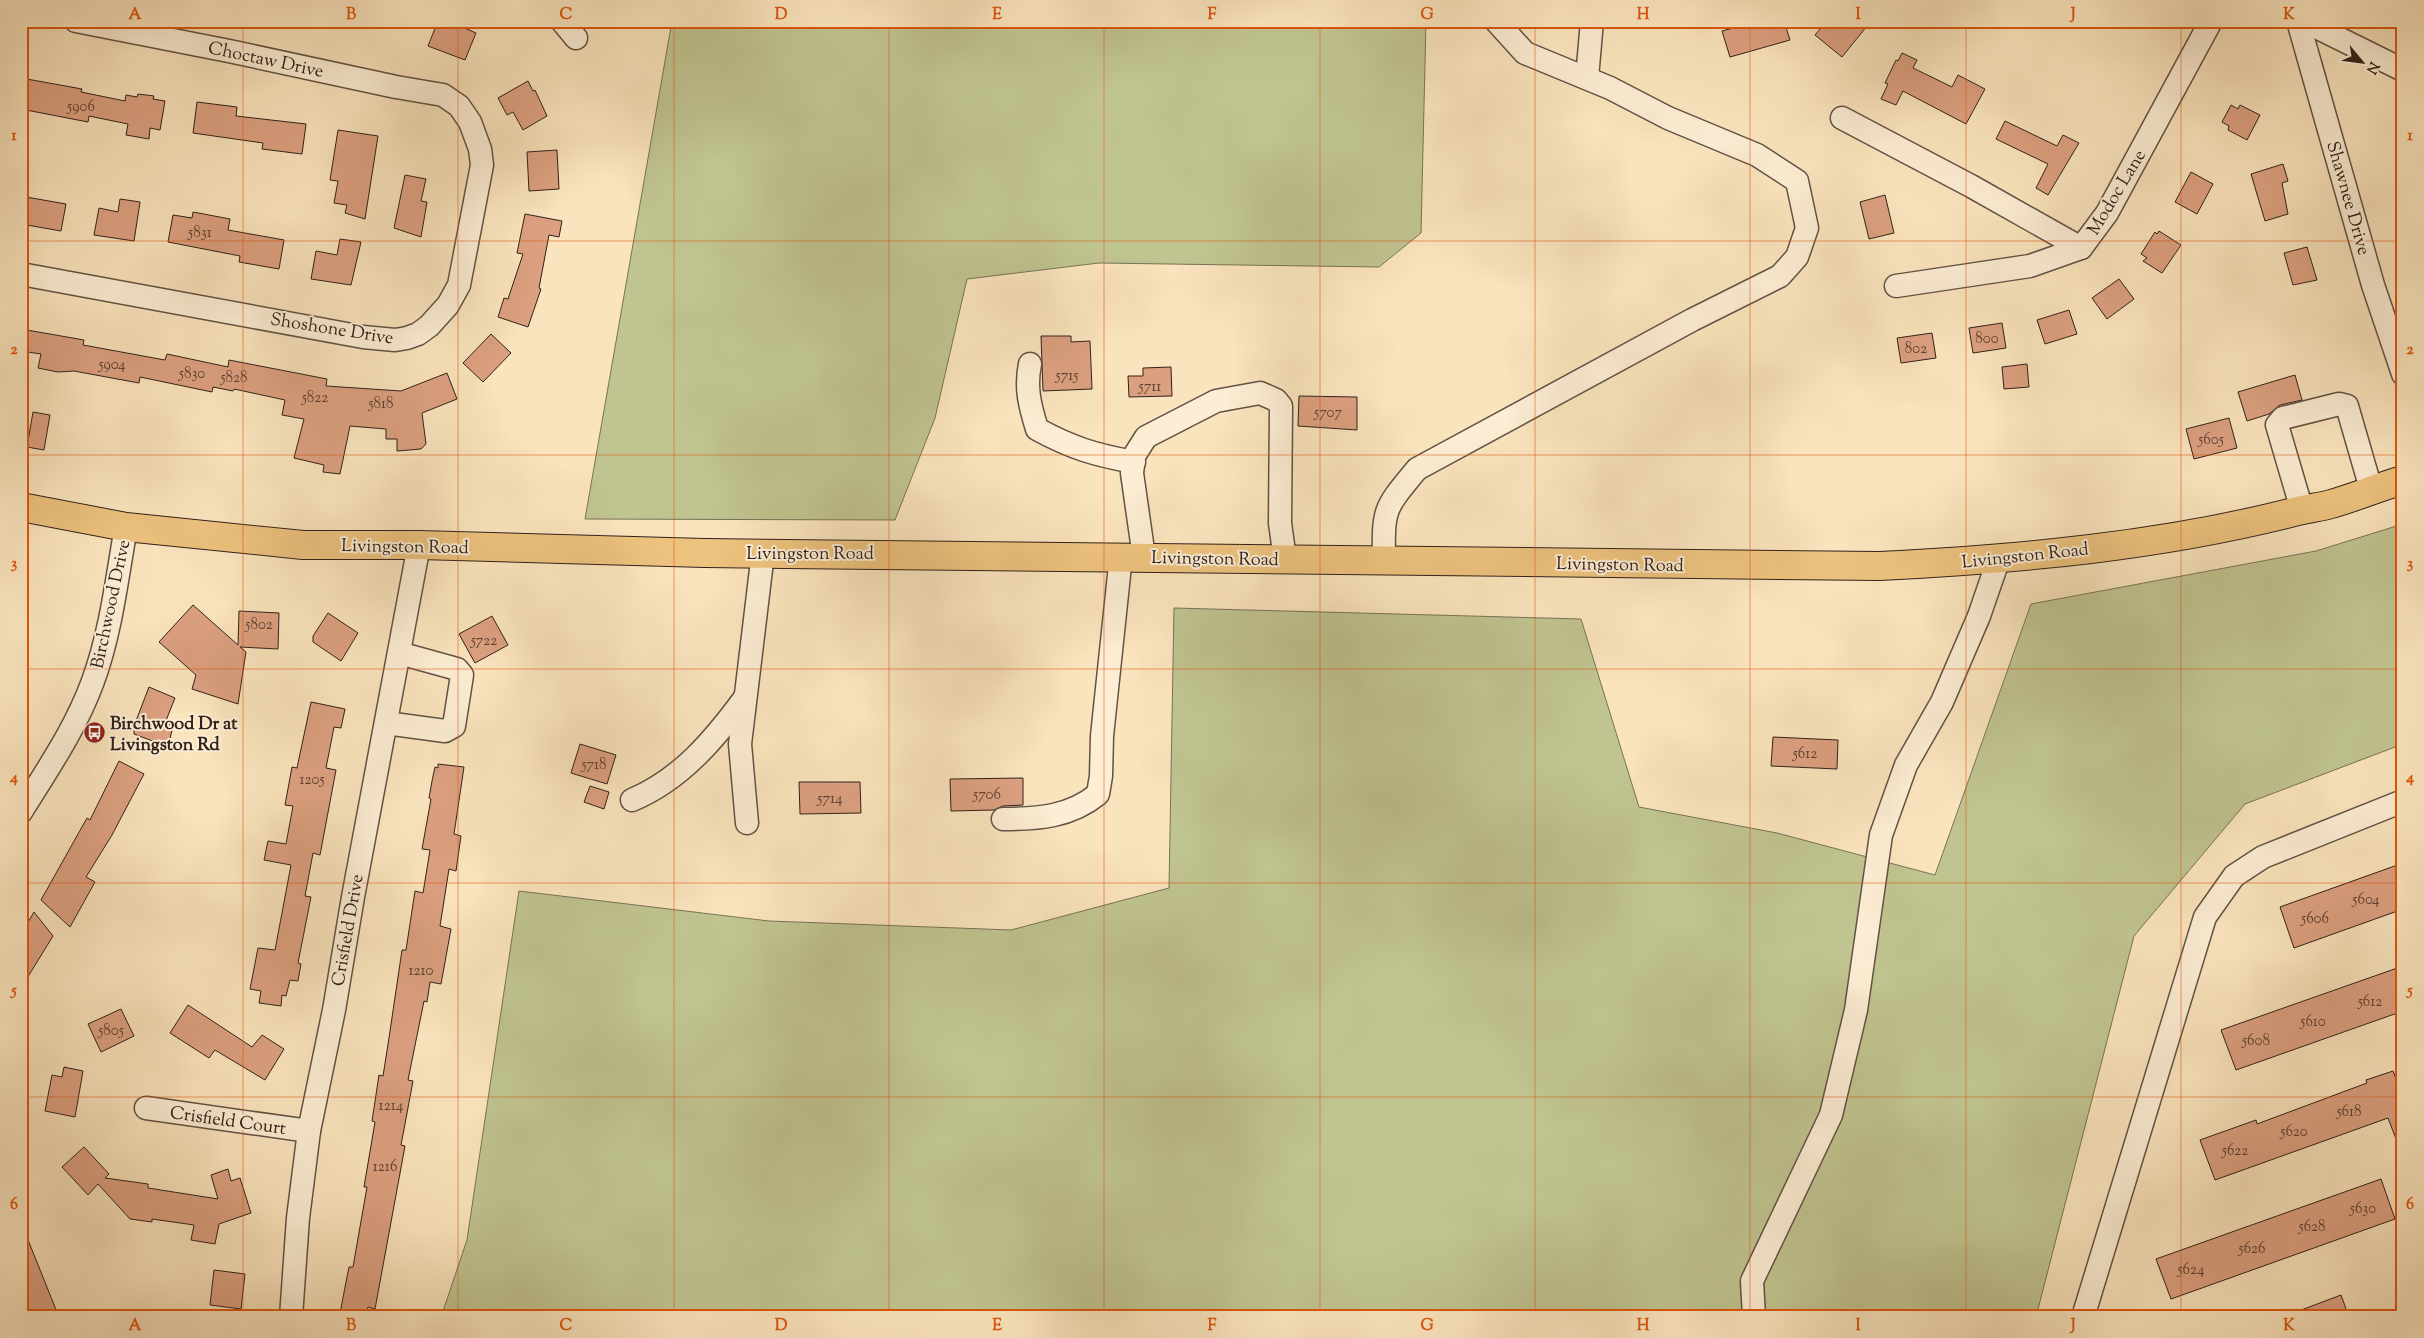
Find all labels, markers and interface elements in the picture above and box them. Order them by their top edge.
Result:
text: A [129,4,142,27]
text: B [346,4,356,27]
text: C [560,4,573,27]
text: D [775,4,788,27]
text: E [992,4,1002,27]
text: F [1208,4,1217,27]
text: G [1420,4,1434,27]
text: H [1637,4,1650,27]
text: I [1855,4,1861,27]
text: J [2069,4,2076,27]
text: K [2283,4,2295,27]
street label: Choctaw Drive [205,36,326,86]
north arrow [2336,38,2386,88]
text: N [2360,58,2383,77]
house number: 5906 [66,97,95,118]
text: 1 [11,125,17,148]
text: 1 [2407,125,2413,148]
street label: Shawnee Drive [2318,139,2376,258]
street label: Modoc Lane [2082,145,2154,241]
house number: 5831 [187,223,212,244]
street label: Shoshone Drive [268,307,395,353]
house number: 800 [1975,329,1999,350]
text: 2 [10,339,18,362]
house number: 802 [1905,339,1927,360]
text: 2 [2406,339,2414,362]
house number: 5904 [97,355,126,376]
house number: 5830 [178,364,205,385]
house number: 5715 [1055,366,1078,387]
house number: 5828 [219,368,248,389]
house number: 5711 [1138,377,1161,398]
house number: 5822 [301,388,328,409]
house number: 5818 [367,394,394,415]
house number: 5707 [1313,403,1342,424]
house number: 5605 [2197,430,2224,451]
street label: Livingston Road [341,534,469,562]
street label: Birchwood Drive [86,537,138,671]
street label: Livingston Road [1960,537,2090,577]
street label: Livingston Road [746,542,874,568]
street label: Livingston Road [1151,546,1279,574]
street label: Livingston Road [1556,552,1684,580]
text: 3 [11,553,18,576]
text: 3 [2407,553,2414,576]
house number: 5802 [244,615,273,636]
house number: 5722 [470,631,497,652]
place label: Birchwood Dr at Livingston Rd [110,712,238,759]
bus stop icon: Birchwood Dr at Livingston Rd [82,721,106,745]
house number: 5612 [1792,744,1817,765]
house number: 5718 [580,755,607,776]
text: 4 [9,767,18,790]
text: 4 [2405,767,2414,790]
house number: 1205 [299,770,325,791]
house number: 5706 [972,785,1001,806]
house number: 5714 [816,789,843,810]
street label: Crisfield Drive [326,872,372,988]
house number: 5604 [2351,890,2380,911]
house number: 5606 [2300,909,2329,930]
house number: 1210 [408,961,434,982]
text: 5 [9,980,17,1003]
text: 5 [2405,980,2413,1003]
house number: 5612 [2357,992,2382,1013]
house number: 5610 [2299,1012,2326,1033]
house number: 5805 [97,1021,124,1042]
house number: 5608 [2241,1031,2270,1052]
house number: 1214 [379,1096,404,1117]
street label: Crisfield Court [168,1101,288,1143]
house number: 5618 [2335,1102,2362,1123]
house number: 5620 [2279,1122,2308,1143]
house number: 5622 [2221,1141,2248,1162]
house number: 1216 [373,1157,397,1178]
text: 6 [10,1194,18,1217]
text: 6 [2406,1194,2414,1217]
house number: 5630 [2349,1199,2376,1220]
house number: 5628 [2298,1217,2325,1238]
house number: 5626 [2238,1239,2265,1260]
house number: 5624 [2176,1260,2205,1281]
text: A [129,1315,142,1338]
text: B [346,1315,356,1338]
text: C [560,1315,573,1338]
text: D [775,1315,788,1338]
text: E [992,1315,1002,1338]
text: F [1208,1315,1217,1338]
text: G [1420,1315,1434,1338]
text: H [1637,1315,1650,1338]
text: I [1855,1315,1861,1338]
text: J [2069,1315,2076,1338]
text: K [2283,1315,2295,1338]

